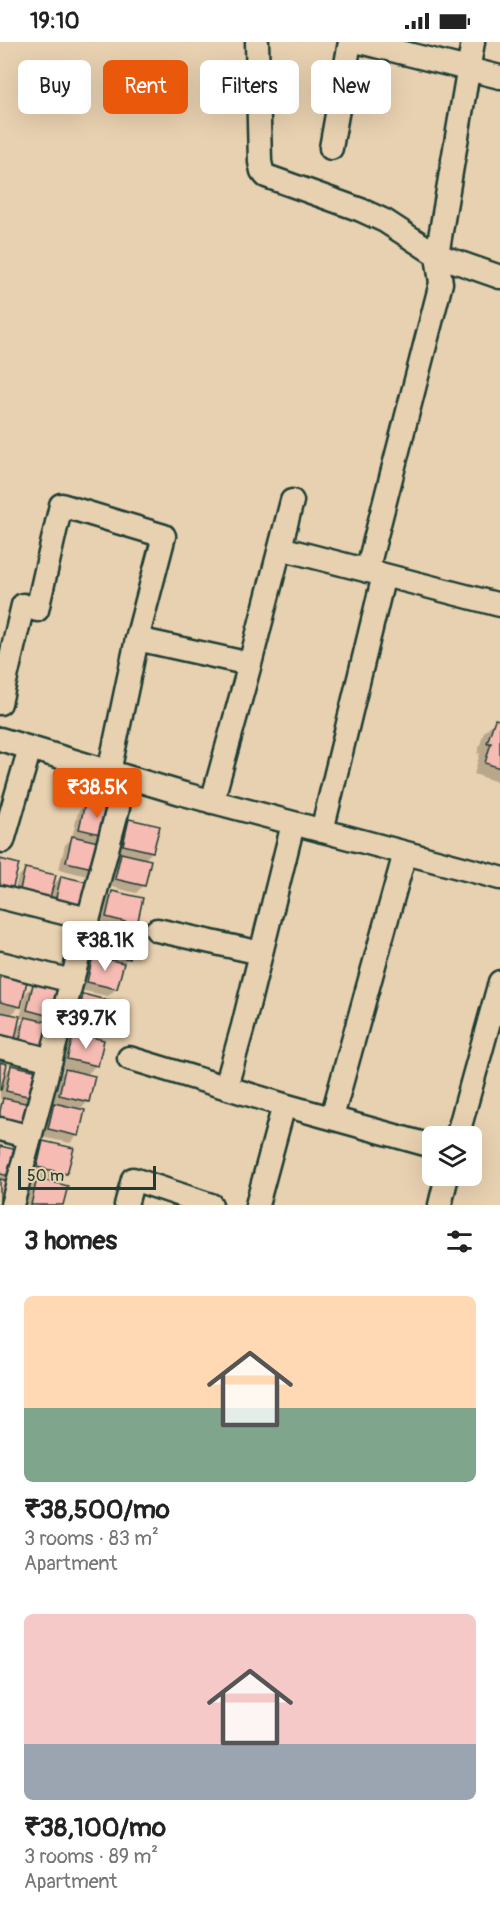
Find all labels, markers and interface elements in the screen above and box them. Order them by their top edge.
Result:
text: 19:10 [30,7,79,35]
chip: Buy [18,60,91,114]
chip: Rent [103,60,188,114]
chip: Filters [200,60,299,114]
chip: New [311,60,391,114]
pin: ₹38.5K [48,768,146,819]
text: ₹38.5K [67,775,127,800]
pin: ₹38.1K [56,921,154,972]
text: ₹38.1K [76,928,134,953]
pin: ₹39.7K [37,999,135,1050]
text: ₹39.7K [56,1006,116,1031]
map controls [422,1126,482,1186]
button: layers [422,1126,482,1186]
scale bar [18,1163,156,1190]
text: 50 m [27,1166,64,1186]
text: 3 homes [24,1225,117,1257]
icon: filters [443,1225,476,1258]
icon: home [196,1335,304,1443]
text: ₹38,500/mo [24,1494,170,1526]
text: 3 rooms · 83 m² [24,1526,159,1551]
text: Apartment [24,1551,117,1576]
icon: home [196,1653,304,1761]
text: ₹38,100/mo [24,1812,166,1844]
text: 3 rooms · 89 m² [24,1844,158,1869]
text: Apartment [24,1869,117,1894]

